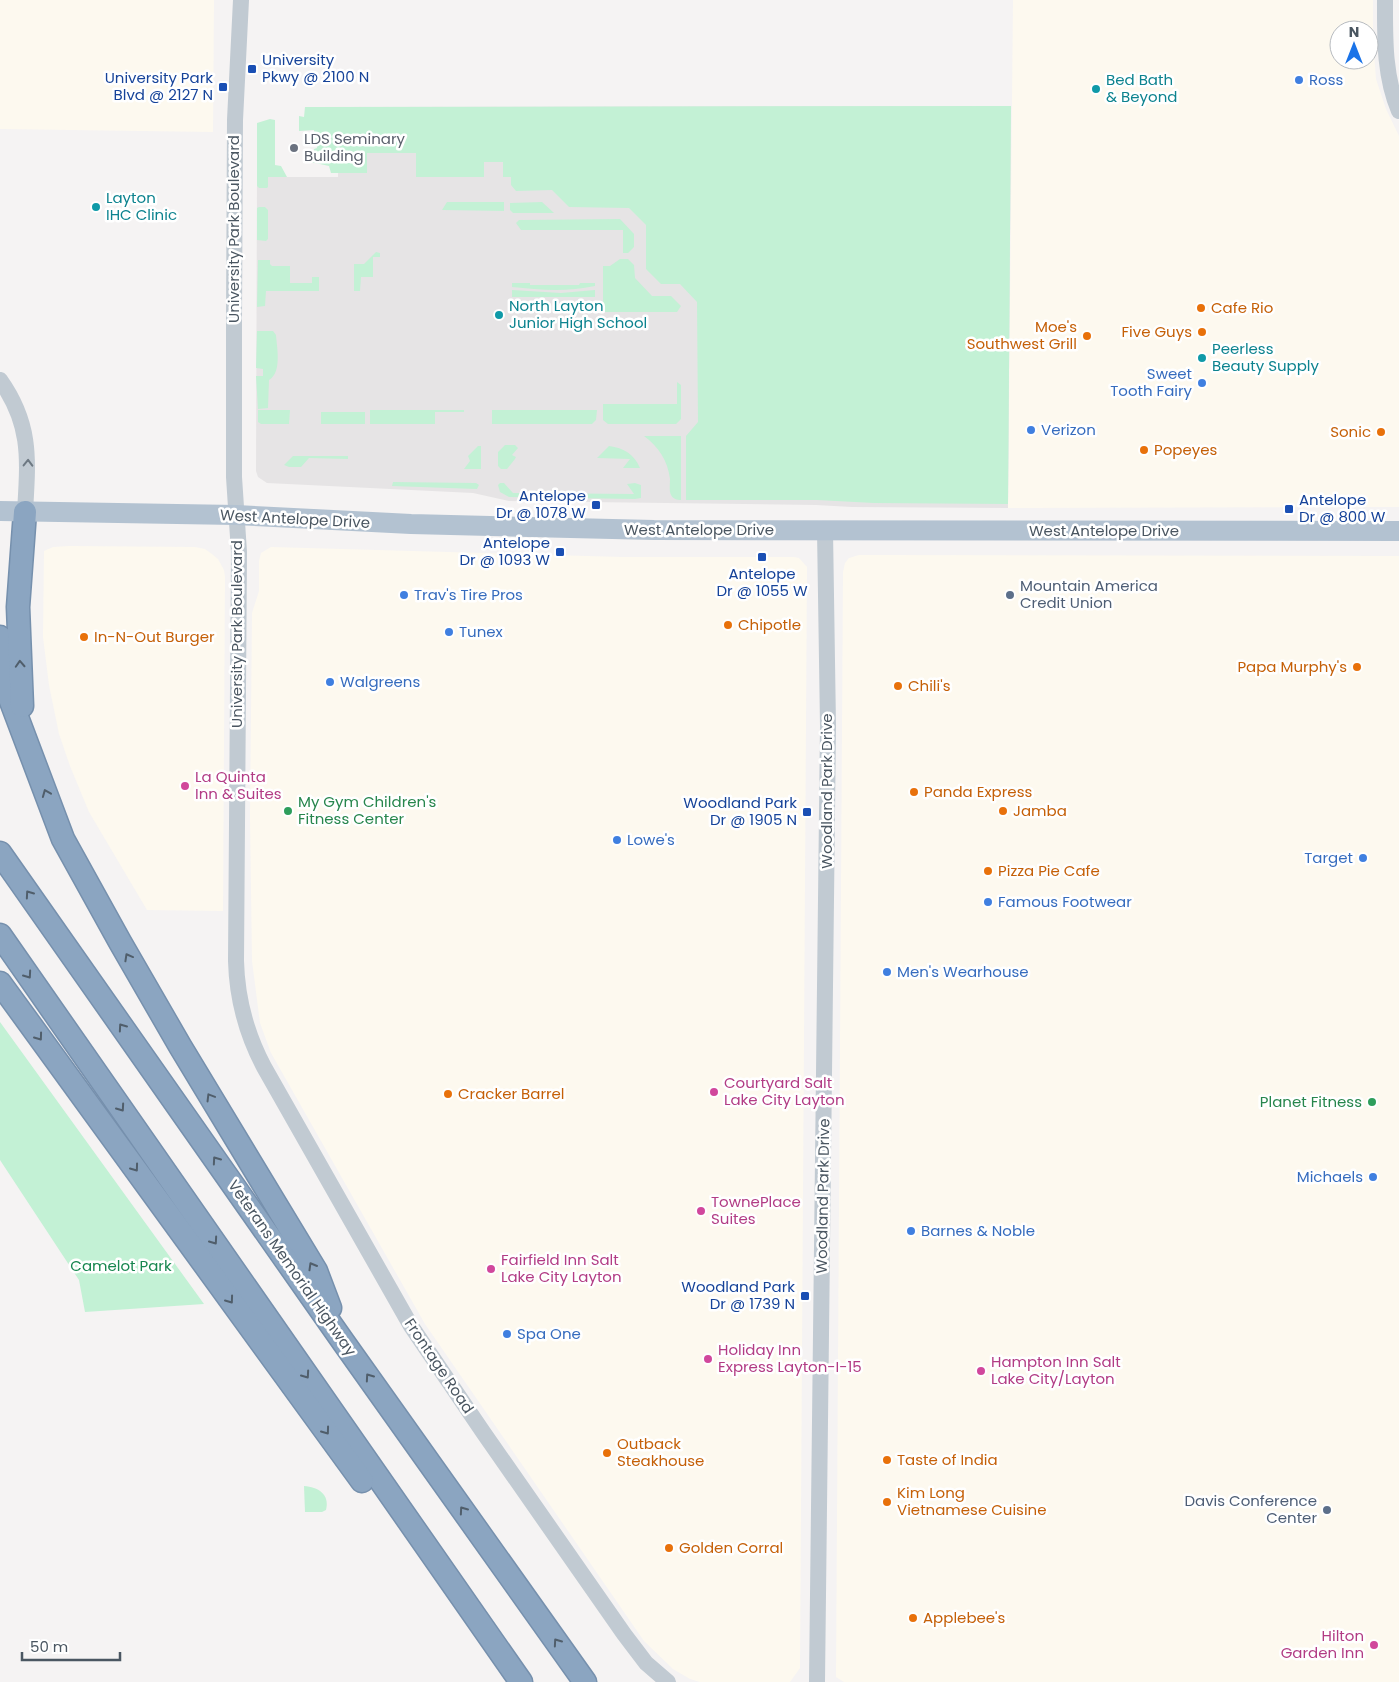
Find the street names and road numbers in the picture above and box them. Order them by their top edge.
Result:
street label: University Park Boulevard [223,135,244,323]
street label: West Antelope Drive [220,504,370,533]
street label: West Antelope Drive [624,519,774,540]
street label: West Antelope Drive [1029,520,1179,541]
street label: University Park Boulevard [226,540,247,728]
street label: Woodland Park Drive [816,713,837,869]
street label: Woodland Park Drive [811,1118,834,1274]
street label: Veterans Memorial Highway [223,1175,362,1360]
street label: Frontage Road [400,1314,479,1417]

